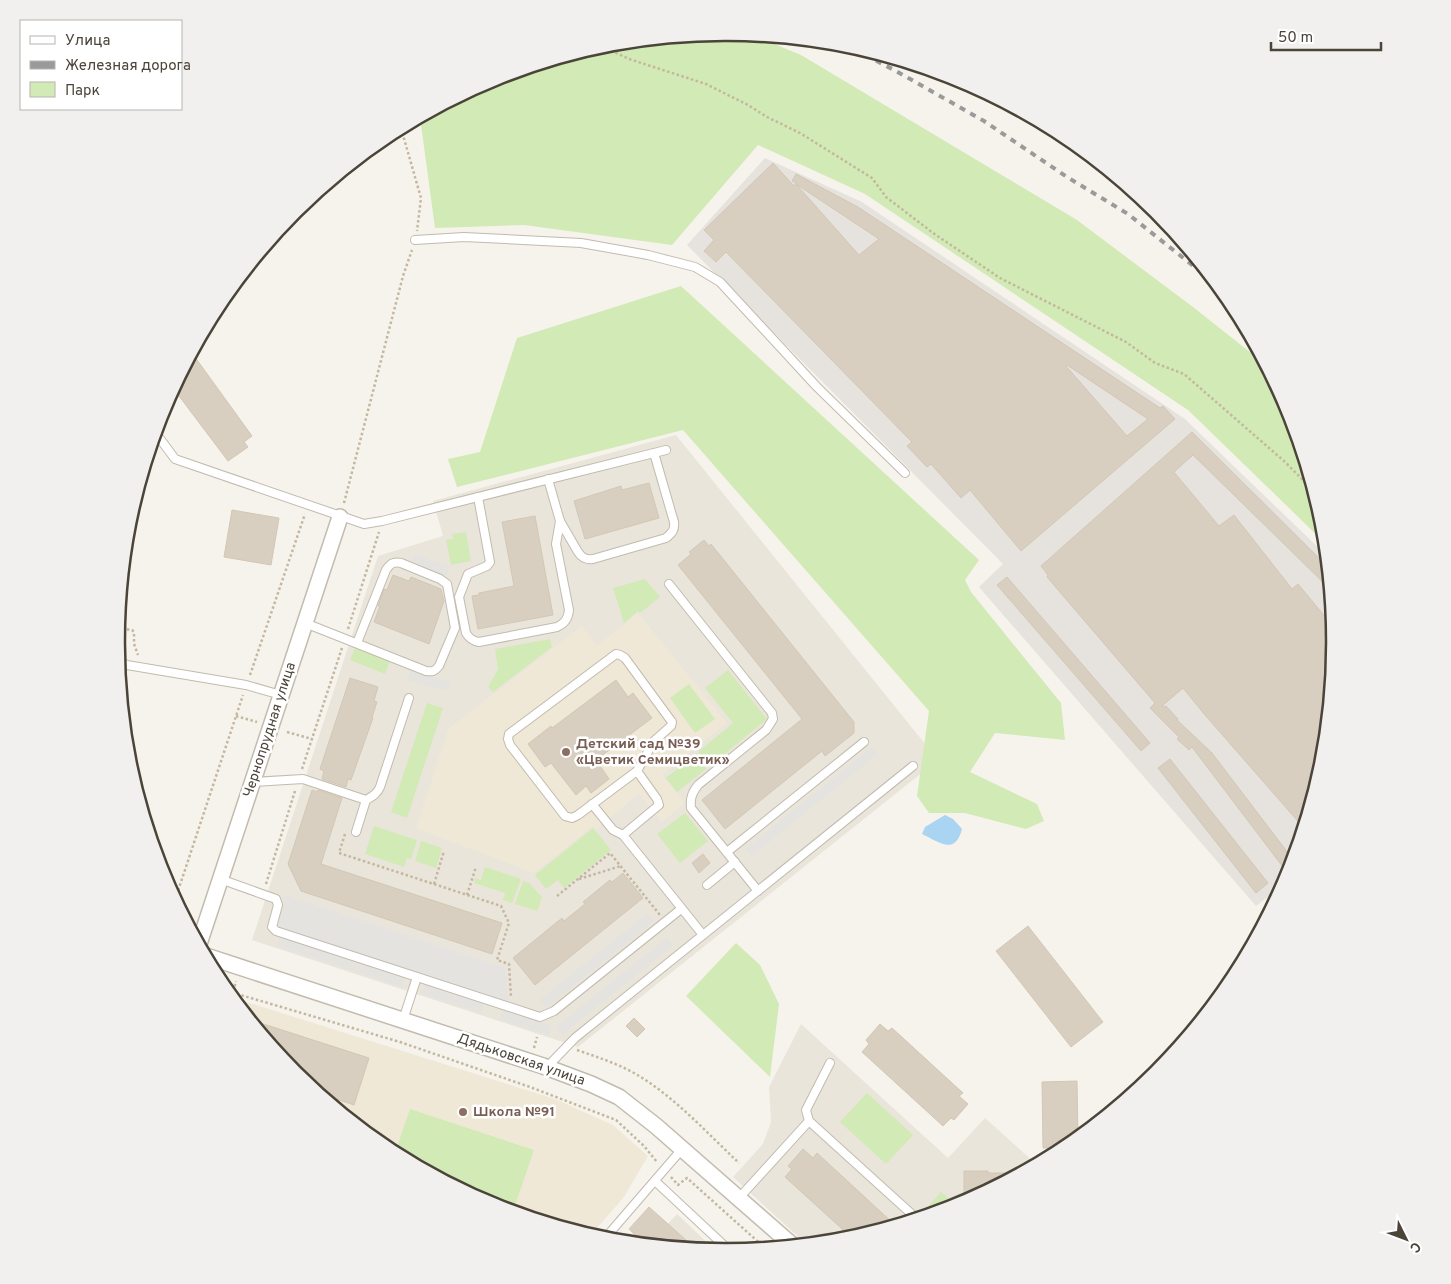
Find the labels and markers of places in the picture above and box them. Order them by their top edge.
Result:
place label: Детский сад №39 «Цветик Семицветик» [576,736,730,769]
marker: Детский сад №39 «Цветик Семицветик» [560,746,572,758]
place label: Школа №91 [473,1104,555,1121]
marker: Школа №91 [457,1106,469,1118]

